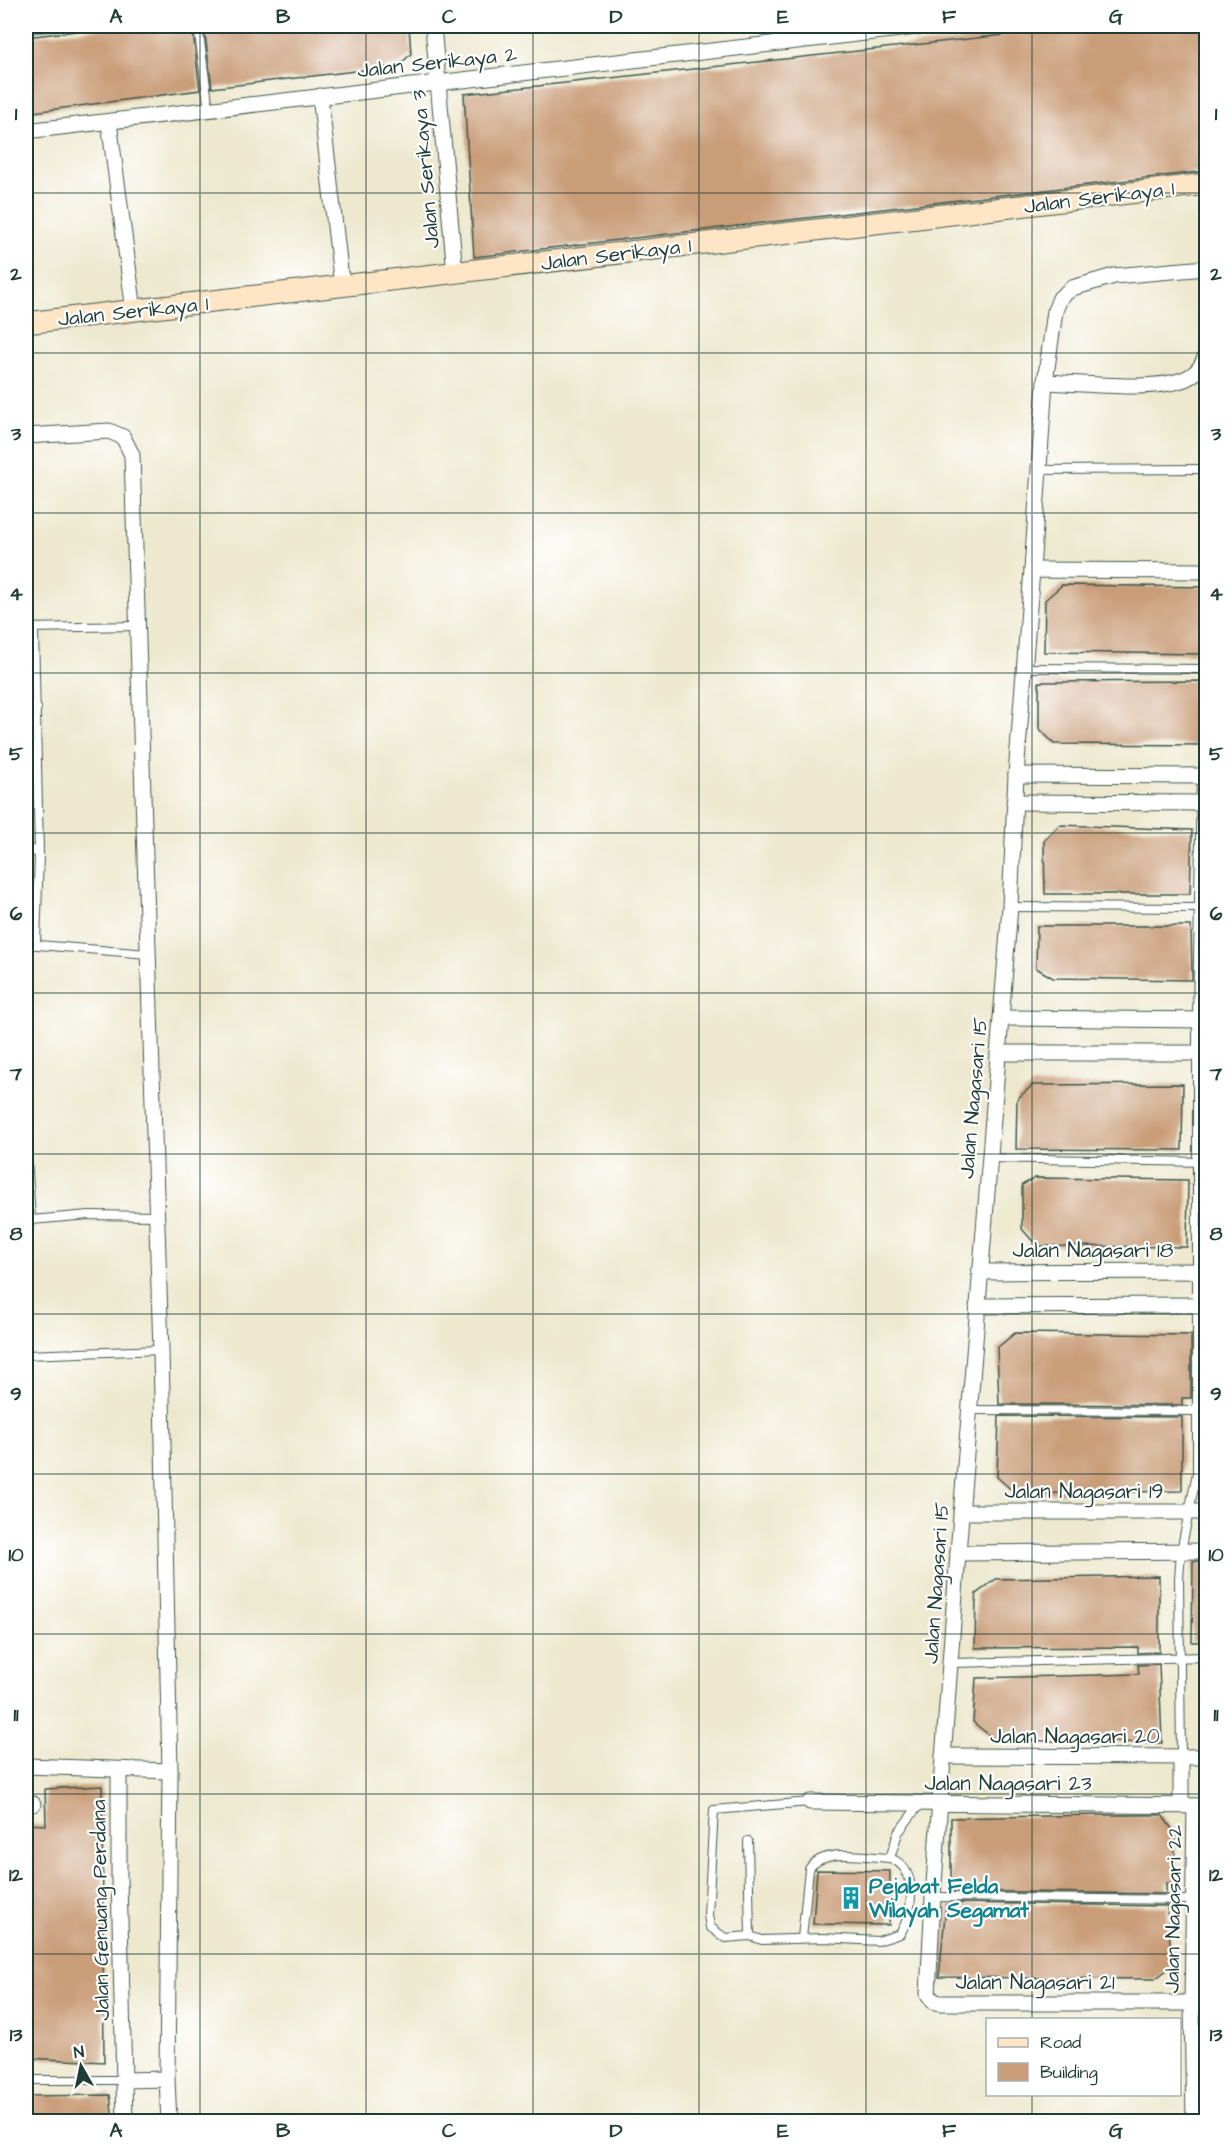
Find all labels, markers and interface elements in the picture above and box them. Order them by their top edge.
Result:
text: A [110,3,123,31]
text: B [276,3,291,31]
text: C [442,3,457,31]
text: D [610,3,623,31]
text: E [777,3,789,31]
text: F [942,3,957,31]
text: G [1109,3,1123,31]
street label: Jalan Serikaya 2 [356,40,519,87]
street label: Jalan Serikaya 3 [404,88,449,250]
text: 1 [15,100,18,128]
text: 1 [1215,100,1218,128]
street label: Jalan Serikaya 1 [1022,174,1176,223]
street label: Jalan Serikaya 1 [539,231,693,280]
text: 2 [9,260,22,288]
text: 2 [1209,260,1222,288]
street label: Jalan Serikaya 1 [56,289,210,336]
text: 3 [10,420,22,448]
text: 3 [1210,420,1222,448]
text: 4 [9,580,23,608]
text: 4 [1209,580,1223,608]
text: 5 [9,740,24,768]
text: 5 [1209,740,1224,768]
text: 6 [10,900,23,928]
text: 6 [1210,900,1223,928]
street label: Jalan Nagasari 15 [952,1016,997,1180]
text: 7 [9,1060,23,1088]
text: 7 [1209,1060,1223,1088]
text: 8 [10,1220,23,1248]
text: 8 [1210,1220,1223,1248]
street label: Jalan Nagasari 18 [1013,1236,1174,1267]
text: 9 [10,1380,22,1408]
text: 9 [1210,1380,1222,1408]
street label: Jalan Nagasari 19 [1004,1477,1164,1508]
street label: Jalan Nagasari 15 [916,1501,959,1665]
text: 10 [8,1541,24,1569]
text: 10 [1208,1541,1224,1569]
text: 11 [13,1701,19,1729]
text: 11 [1213,1701,1219,1729]
street label: Jalan Nagasari 20 [990,1722,1160,1753]
street label: Jalan Nagasari 23 [924,1769,1092,1800]
street label: Jalan Genuang Perdana [84,1799,119,2021]
street label: Jalan Nagasari 22 [1158,1825,1191,1994]
text: 12 [9,1861,24,1889]
text: 12 [1209,1861,1224,1889]
place label: Pejabat Felda Wilayah Segamat [868,1872,1029,1928]
building icon: Pejabat Felda Wilayah Segamat [838,1885,864,1911]
street label: Jalan Nagasari 21 [955,1968,1115,1999]
legend [986,2018,1181,2096]
text: 13 [10,2021,23,2049]
text: 13 [1210,2021,1223,2049]
text: Road [1040,2030,1081,2055]
north arrow [51,2036,111,2096]
text: N [72,2041,85,2064]
text: Building [1040,2060,1098,2086]
text: A [110,2117,123,2145]
text: B [276,2117,291,2145]
text: C [442,2117,457,2145]
text: D [610,2117,623,2145]
text: E [777,2117,789,2145]
text: F [942,2117,957,2145]
text: G [1109,2117,1123,2145]

